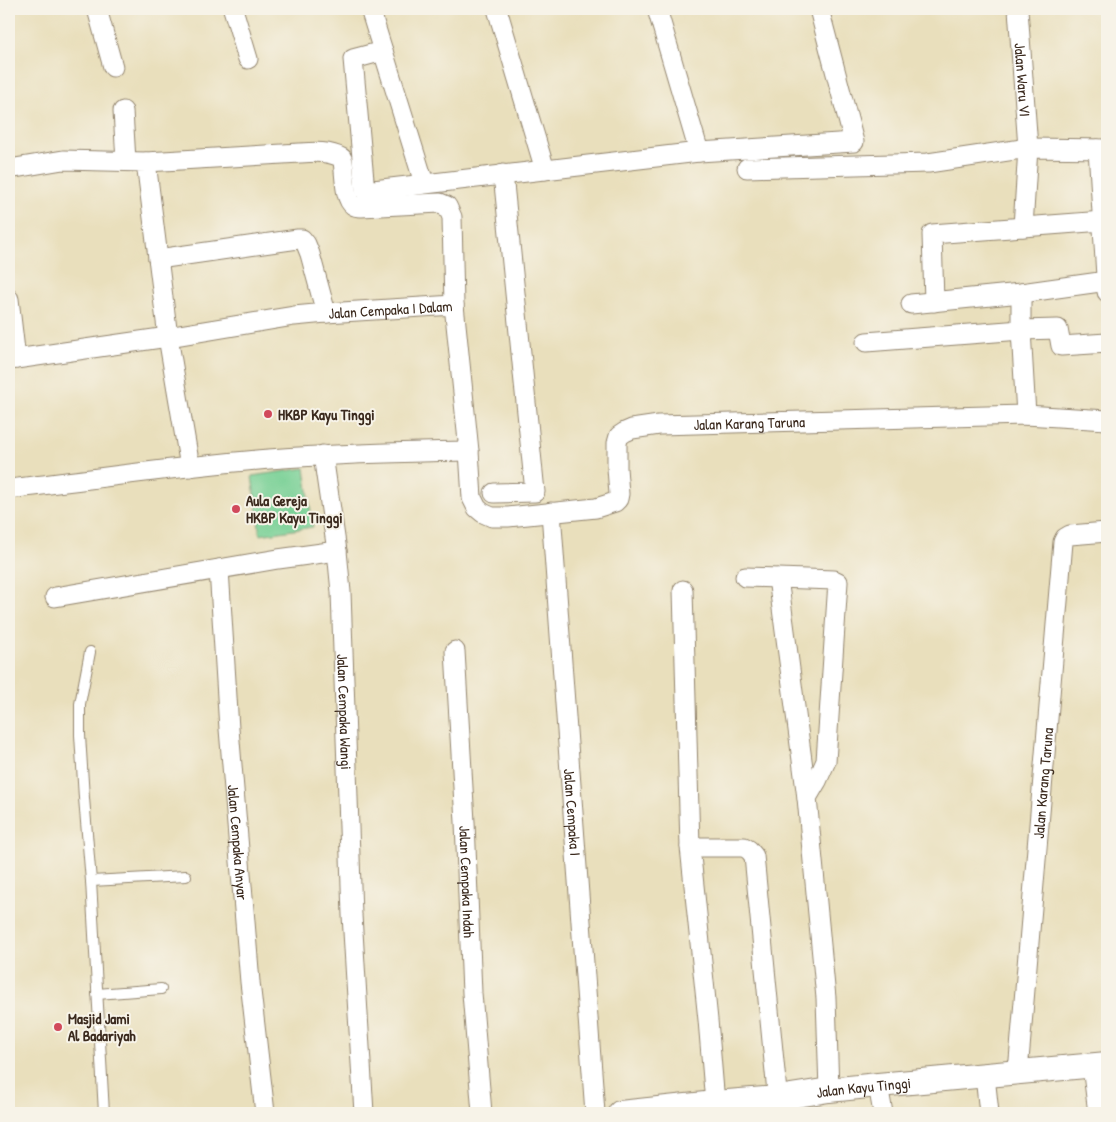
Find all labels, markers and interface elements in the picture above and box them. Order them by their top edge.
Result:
street label: Jalan Waru VI [1010,42,1036,117]
street label: Jalan Cempaka I Dalam [328,295,453,323]
place label: HKBP Kayu Tinggi [278,404,375,426]
marker: HKBP Kayu Tinggi [262,408,274,420]
street label: Jalan Karang Taruna [693,411,805,435]
place label: Aula Gereja HKBP Kayu Tinggi [246,490,343,529]
marker: Aula Gereja HKBP Kayu Tinggi [230,503,242,515]
street label: Jalan Cempaka Wangi [333,653,358,770]
street label: Jalan Karang Taruna [1027,727,1058,839]
street label: Jalan Cempaka I [559,768,587,857]
street label: Jalan Cempaka Anyar [223,784,254,901]
street label: Jalan Cempaka Indah [455,825,480,938]
place label: Masjid Jami Al Badariyah [68,1008,136,1047]
marker: Masjid Jami Al Badariyah [52,1021,64,1033]
street label: Jalan Kayu Tinggi [815,1072,912,1102]

